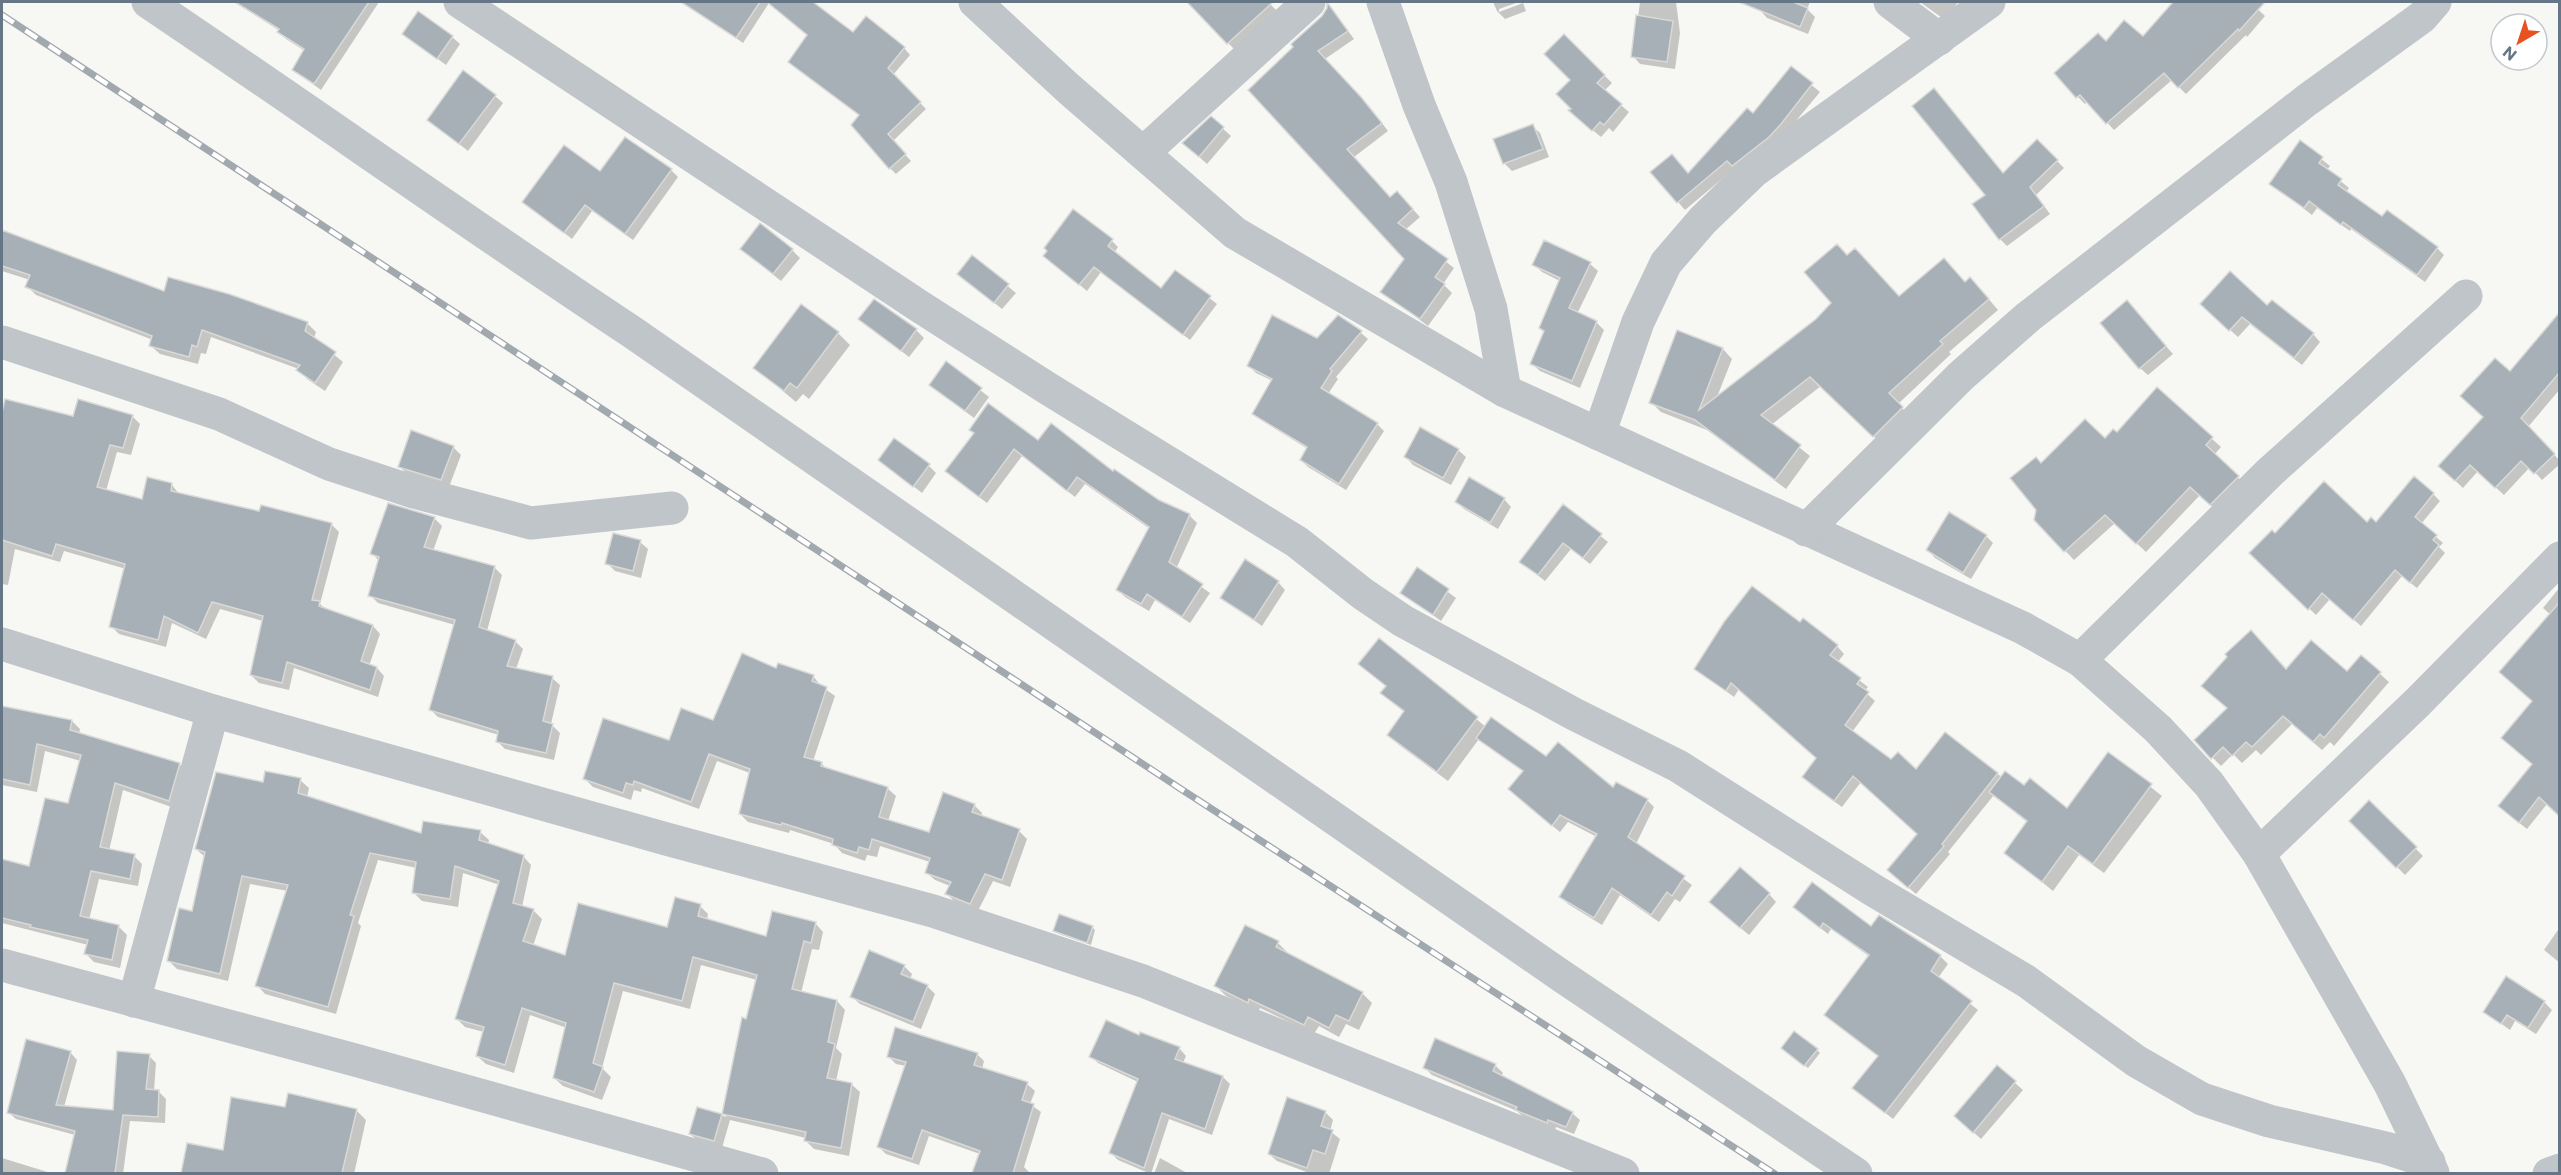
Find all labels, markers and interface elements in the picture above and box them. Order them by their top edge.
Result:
north arrow [2489,12,2549,72]
text: N [2499,43,2520,65]

